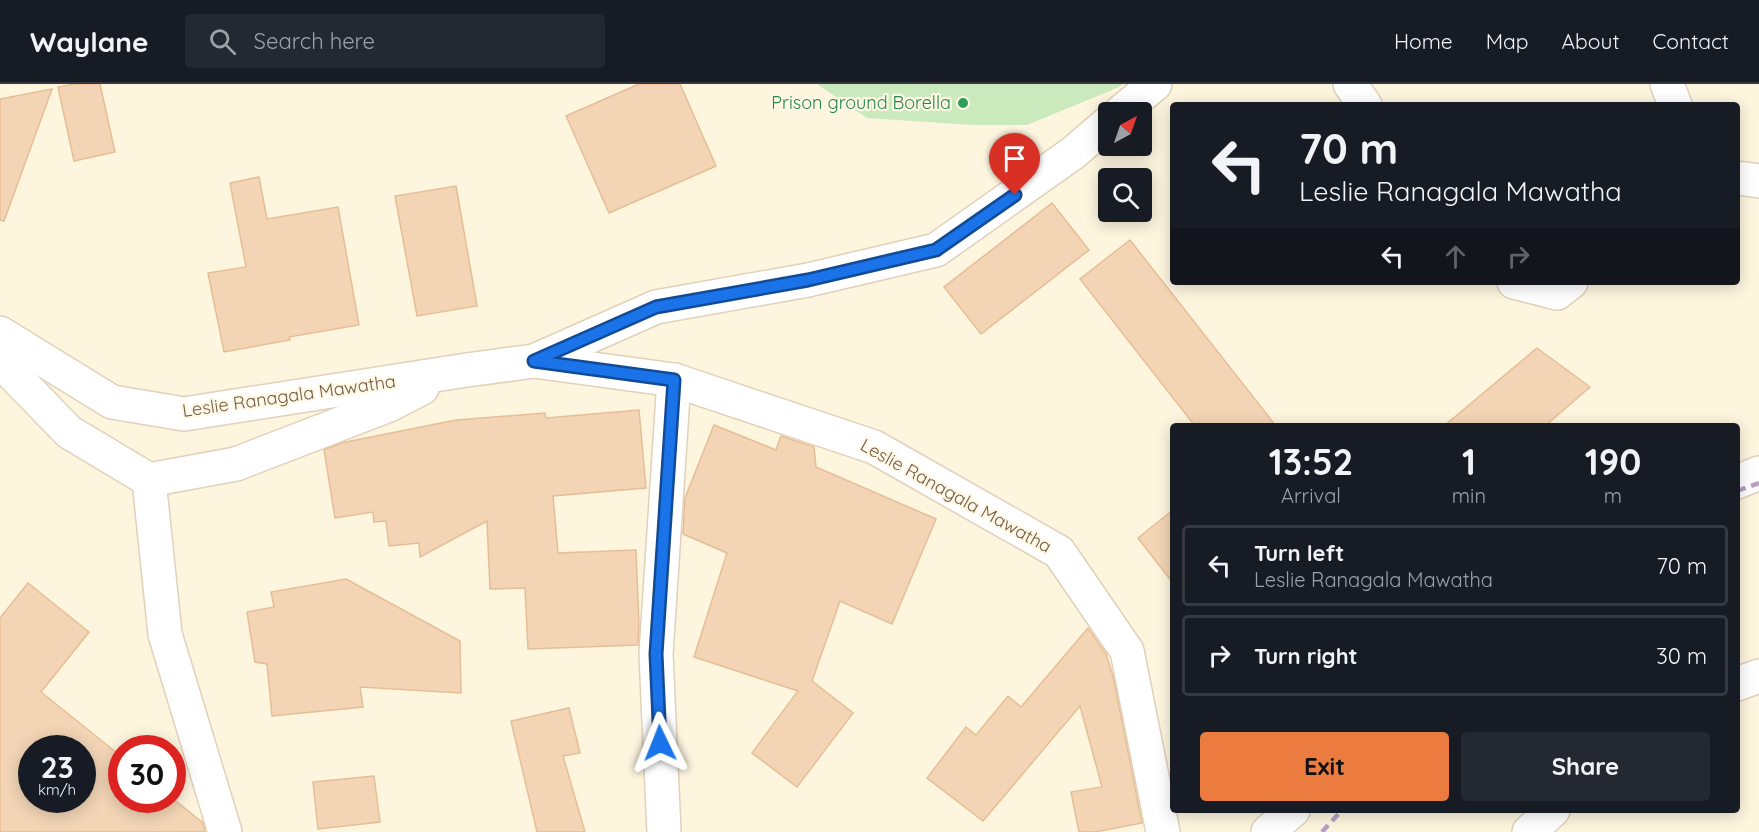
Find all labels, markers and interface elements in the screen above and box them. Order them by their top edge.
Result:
search box [185,14,605,68]
text: Waylane [30,24,149,59]
icon: search [206,25,239,58]
text: Search here [254,27,375,55]
text: Home [1394,28,1453,54]
text: Map [1486,28,1529,54]
text: About [1562,28,1620,54]
text: Contact [1653,28,1729,54]
place label: Prison ground Borella [771,91,951,114]
marker: Prison ground Borella [956,96,970,110]
north arrow [1098,102,1152,156]
map controls [1098,102,1152,222]
text: 70 m [1299,122,1398,175]
icon: left [1200,126,1278,204]
pin [989,133,1040,195]
icon: arrive [998,142,1031,175]
button: search [1098,168,1152,222]
text: Leslie Ranagala Mawatha [1299,174,1622,208]
icon: left [1376,240,1409,273]
icon: ahead [1439,240,1472,273]
icon: right [1502,240,1535,273]
street label: Leslie Ranagala Mawatha [181,369,397,422]
street label: Leslie Ranagala Mawatha [857,433,1056,558]
text: 13:52 [1269,439,1353,484]
text: 1 [1462,439,1476,484]
text: 190 [1585,439,1641,484]
text: Arrival [1281,483,1341,508]
text: min [1452,483,1486,508]
text: m [1604,483,1622,508]
text: Turn left [1254,539,1344,567]
icon: left [1203,549,1236,582]
text: 70 m [1657,552,1707,580]
text: Leslie Ranagala Mawatha [1254,567,1493,592]
icon: right [1203,639,1236,672]
text: Turn right [1254,642,1358,670]
text: 30 m [1656,642,1707,670]
position arrow [628,711,692,775]
button: Exit [1200,732,1449,801]
button: Share [1461,732,1710,801]
speed limit sign: 30 [108,735,186,813]
text: 23 [40,748,74,786]
text: km/h [38,780,76,799]

